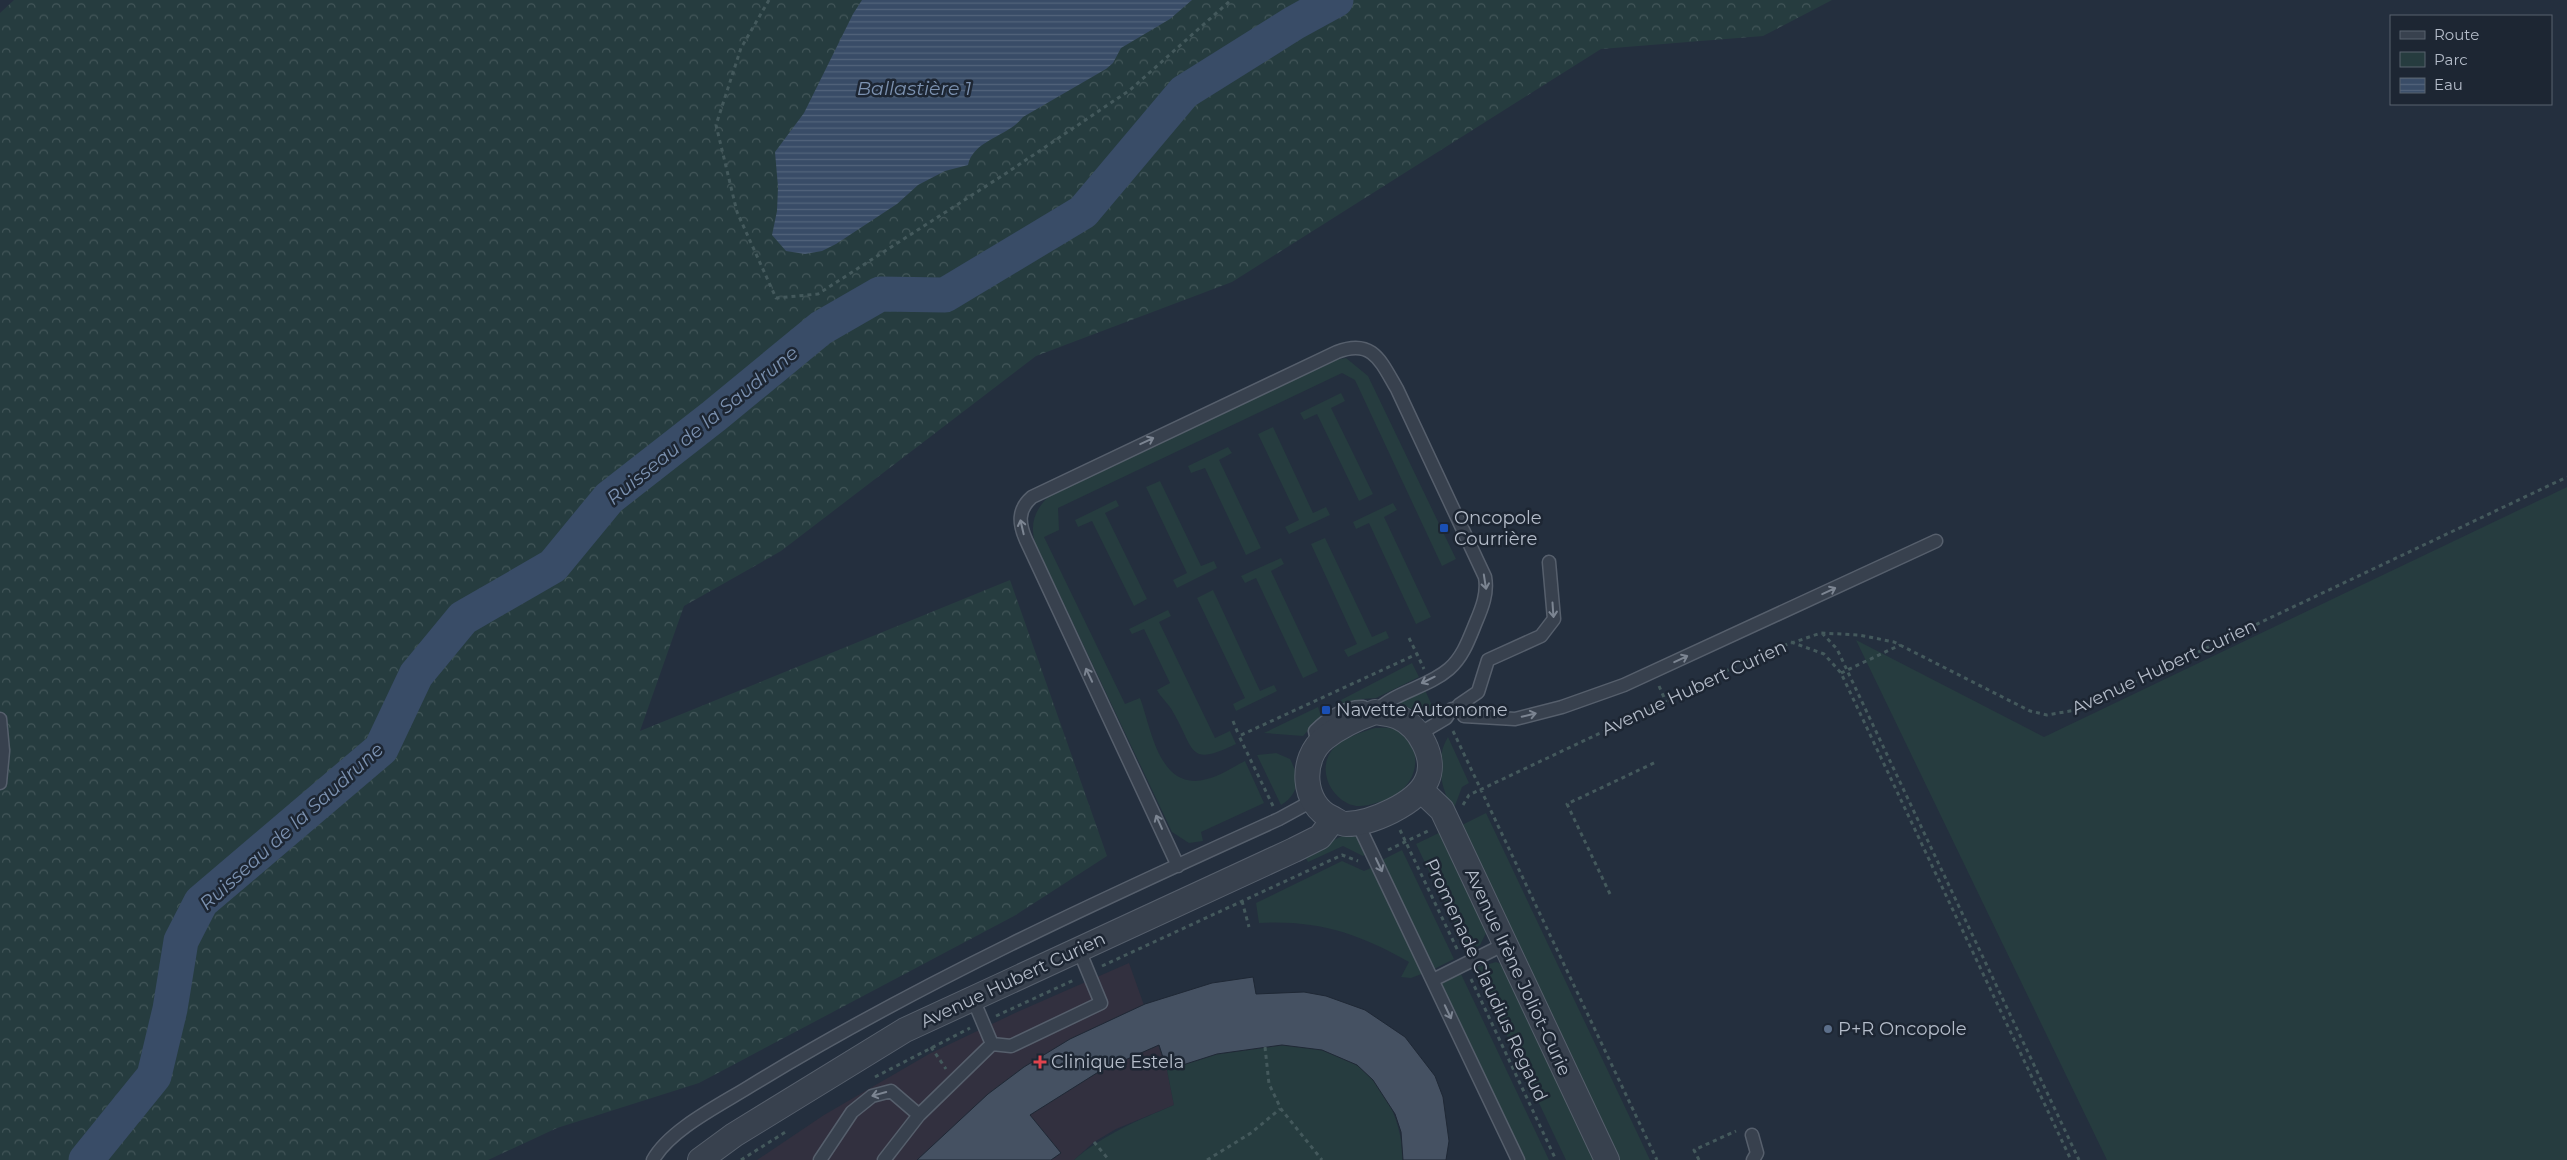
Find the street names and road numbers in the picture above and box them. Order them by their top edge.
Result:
street label: Avenue Hubert Curien [2068,614,2260,720]
street label: Avenue Hubert Curien [1598,635,1790,741]
street label: Promenade Claudius Regaud [1420,855,1552,1105]
street label: Avenue Irène Joliot-Curie [1460,865,1576,1079]
street label: Avenue Hubert Curien [917,927,1109,1033]

